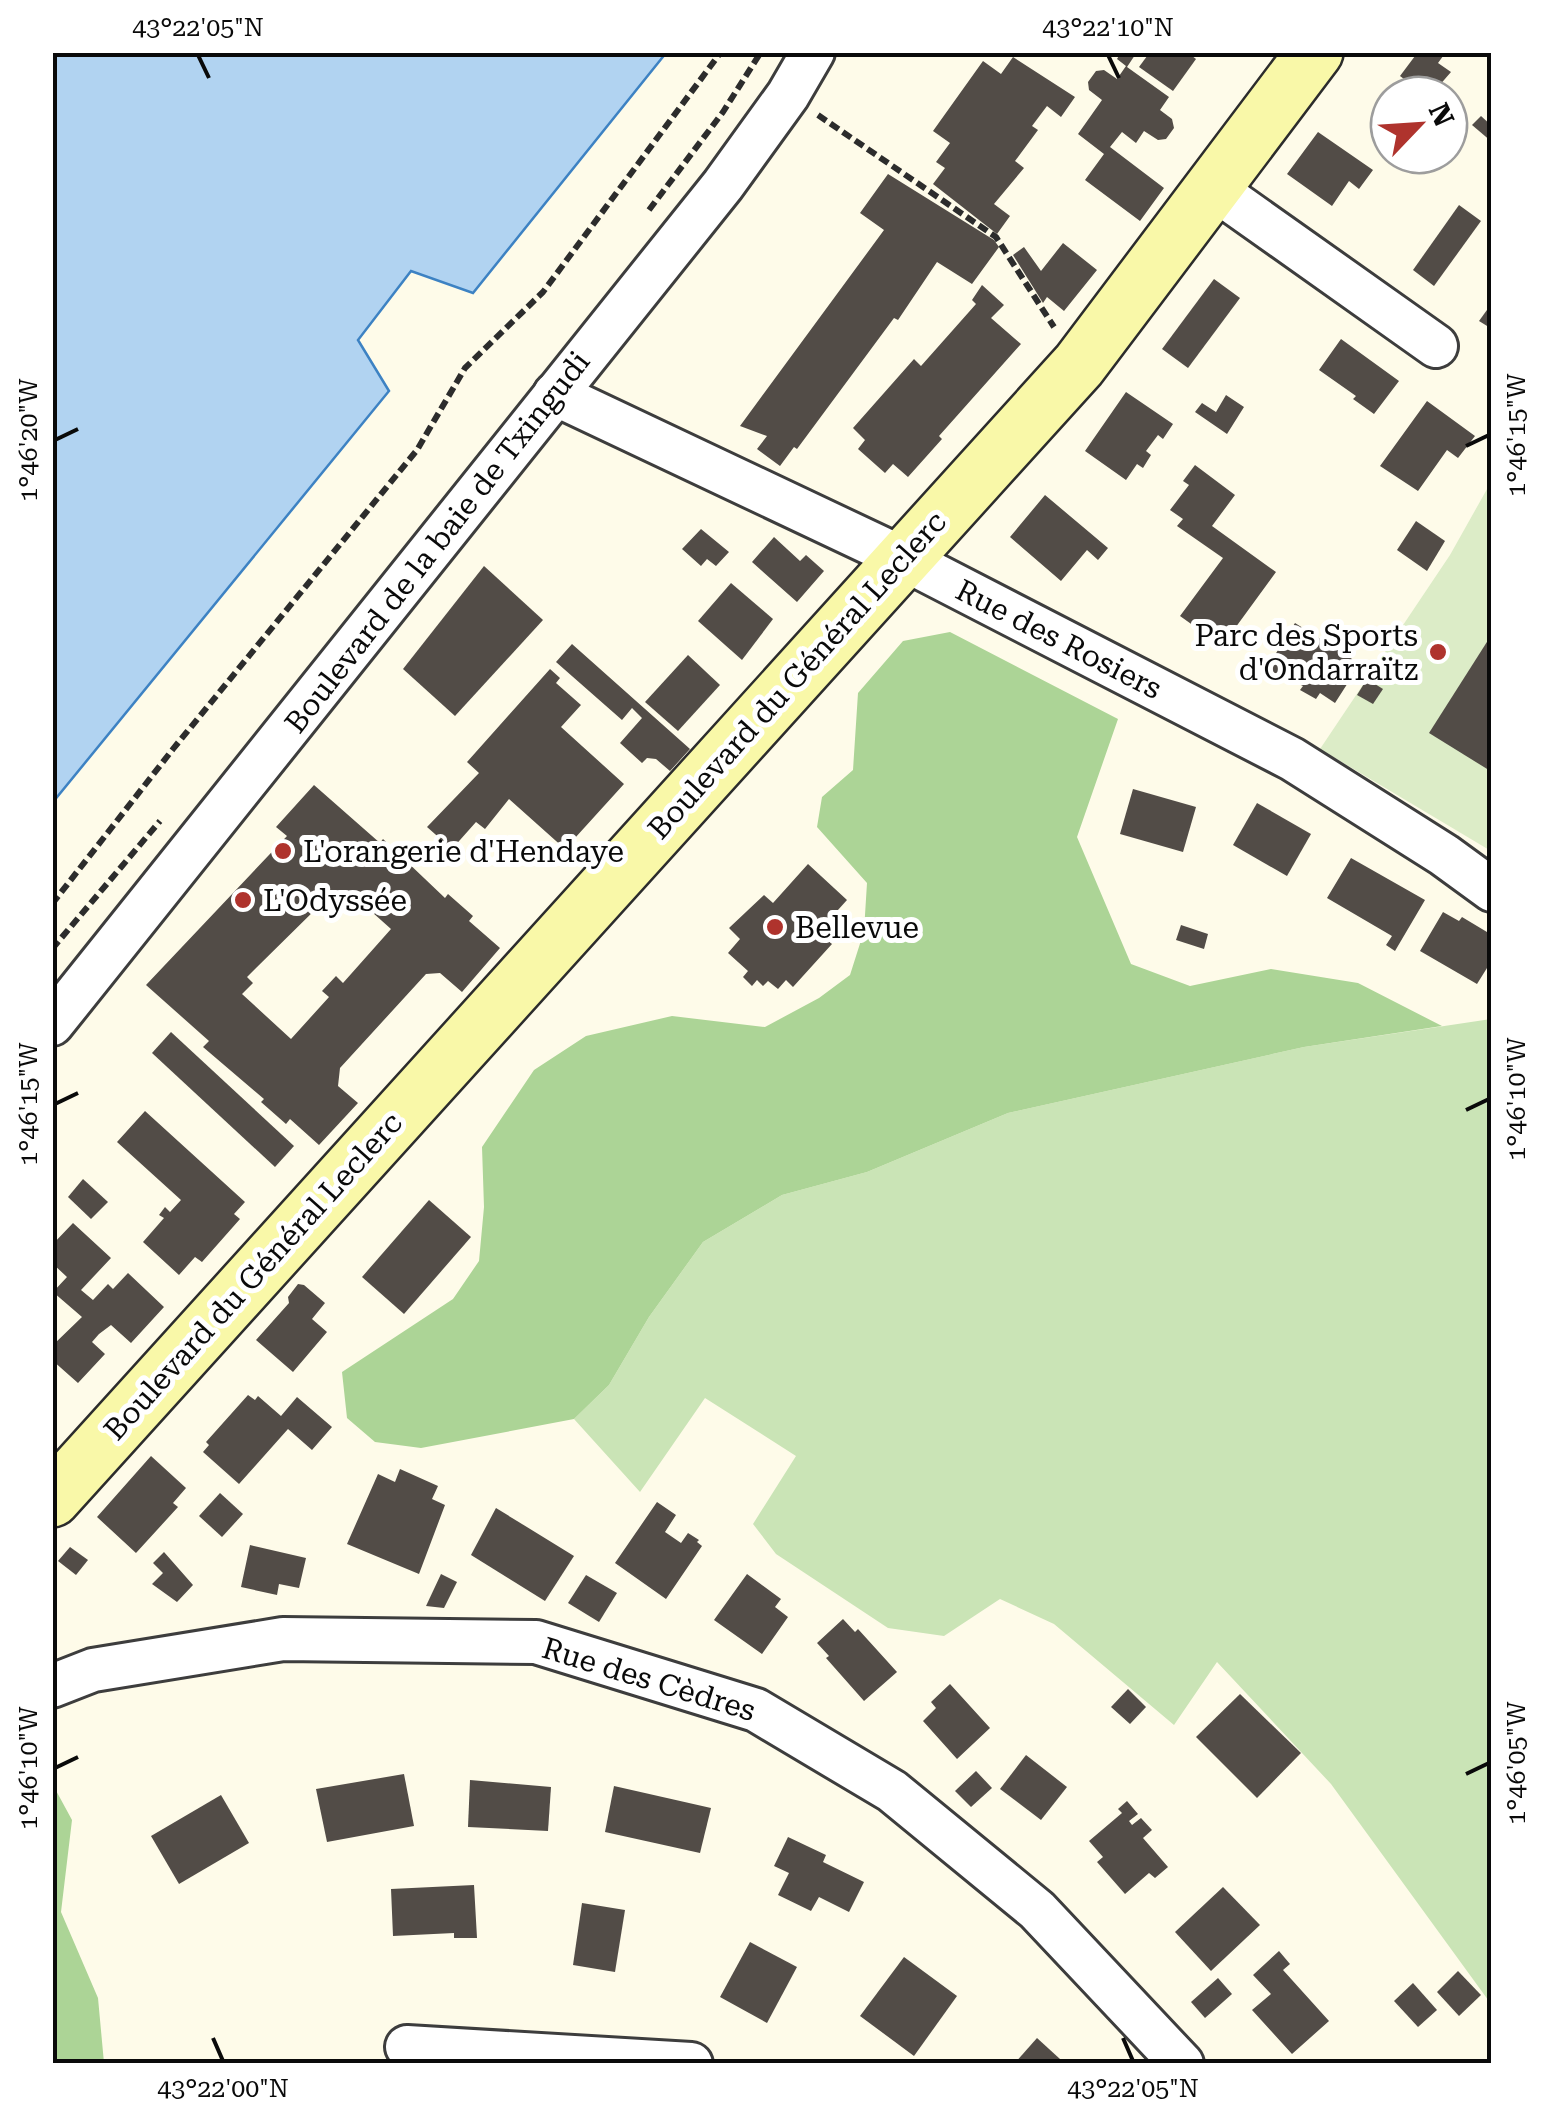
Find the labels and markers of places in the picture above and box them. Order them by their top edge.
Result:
place label: Parc des Sports d'Ondarraïtz [1194,618,1418,687]
marker: Parc des Sports d'Ondarraïtz [1427,641,1449,663]
place label: L'orangerie d'Hendaye [303,834,624,869]
marker: L'orangerie d'Hendaye [272,840,294,862]
place label: L'Odyssée [263,883,407,918]
marker: L'Odyssée [232,889,254,911]
place label: Bellevue [795,910,919,945]
marker: Bellevue [764,916,786,938]

